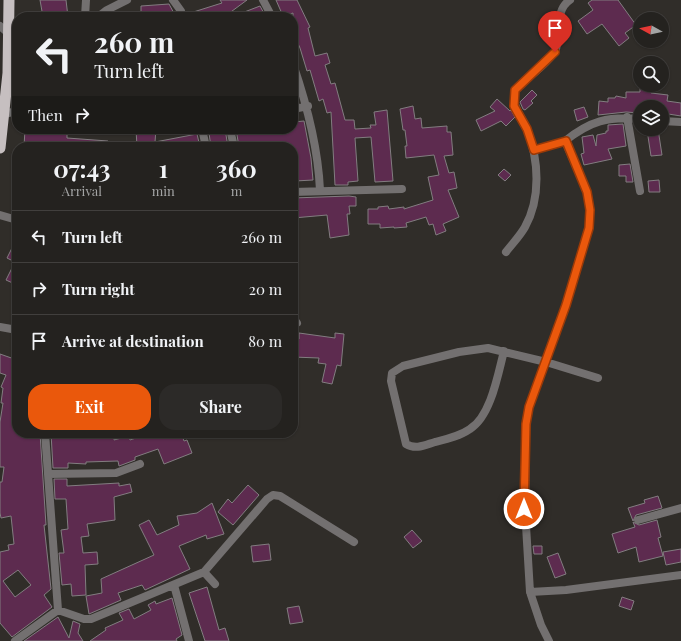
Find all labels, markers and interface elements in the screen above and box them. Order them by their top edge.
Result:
pin [538,11,572,52]
north arrow [633,12,669,48]
map controls [633,12,669,136]
icon: arrive [544,17,566,39]
text: 260 m [94,23,174,60]
icon: left [28,28,80,80]
button: search [633,56,669,92]
text: Turn left [94,59,164,83]
button: layers [633,100,669,136]
icon: right [71,104,93,126]
text: Then [28,105,63,125]
text: 07:43 [53,152,111,184]
text: 1 [159,152,168,184]
text: 360 [216,152,257,184]
text: Arrival [62,182,102,199]
text: min [152,182,175,199]
text: m [231,182,242,199]
icon: left [28,226,50,248]
text: Turn left [62,227,123,247]
text: 260 m [241,227,282,247]
icon: right [28,278,50,300]
text: Turn right [62,279,135,299]
text: 20 m [249,279,282,299]
icon: arrive [28,330,50,352]
text: Arrive at destination [62,331,204,351]
text: 80 m [248,331,282,351]
button: Exit [28,384,151,430]
button: Share [159,384,282,430]
position arrow [503,488,545,530]

